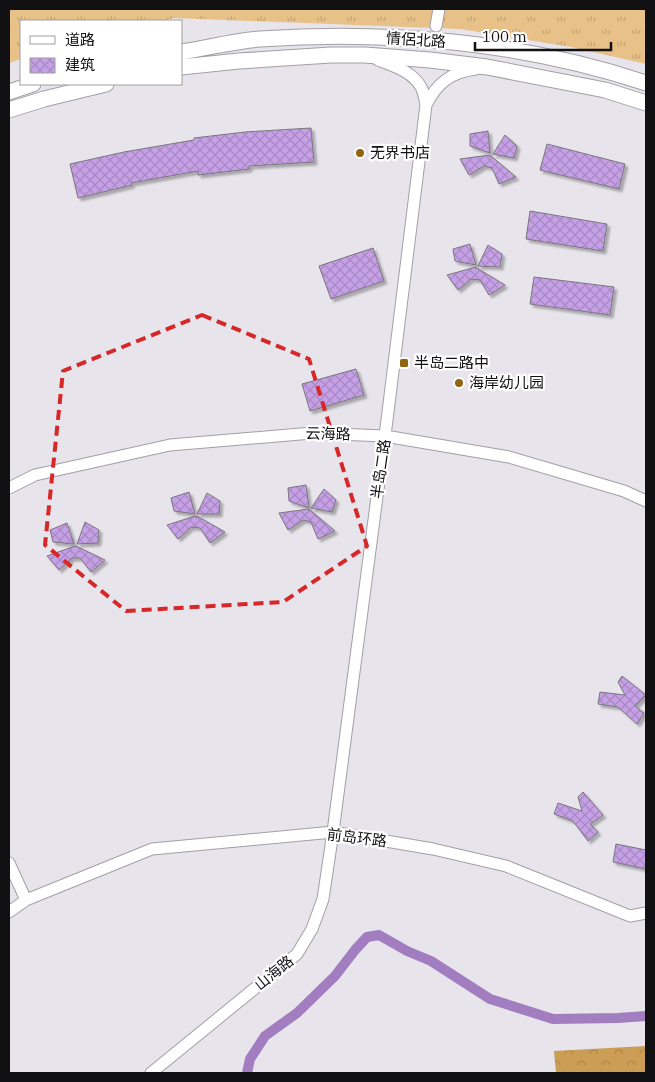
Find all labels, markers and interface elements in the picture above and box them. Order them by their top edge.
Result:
legend [20,20,182,85]
scale bar [475,20,611,52]
text: 100 m [482,27,527,46]
street label: 情侶北路 [385,28,447,51]
text: 道路 [65,30,95,49]
text: 建筑 [65,55,95,74]
place label: 无界书店 [370,143,430,162]
marker: 无界书店 [354,147,366,159]
place label: 半岛二路中 [414,353,489,372]
marker: 半岛二路中 [398,357,410,369]
place label: 海岸幼儿园 [469,373,544,392]
marker: 海岸幼儿园 [453,377,465,389]
street label: 云海路 [305,424,351,443]
street label: 半岛二路 [367,438,394,500]
street label: 前岛环路 [326,824,388,851]
street label: 山海路 [250,951,297,994]

